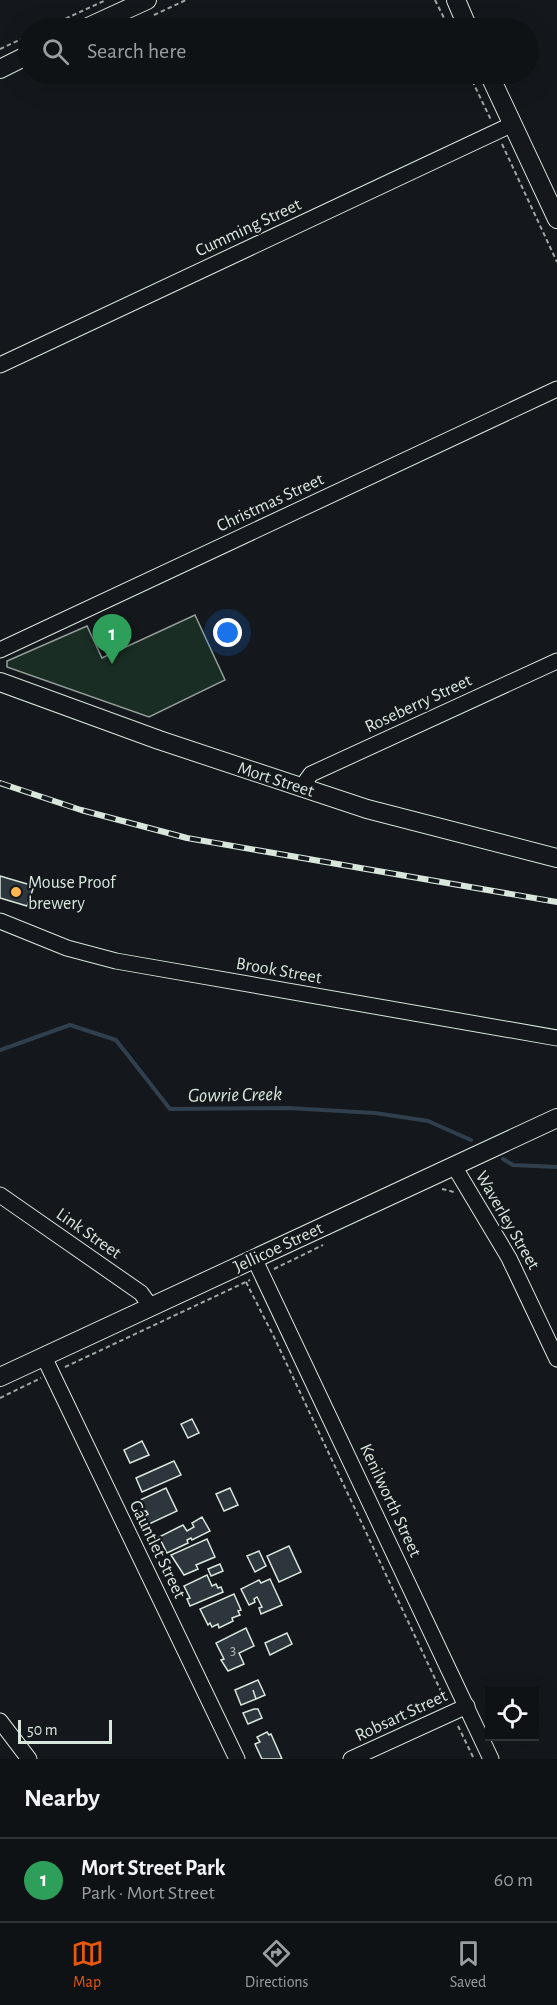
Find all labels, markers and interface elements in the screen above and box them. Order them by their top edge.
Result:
search box [18,18,539,84]
icon: search [39,35,72,68]
text: Search here [87,40,186,62]
street label: Cumming Street [193,195,304,260]
street label: Christmas Street [214,470,327,536]
pin: 1 [92,614,132,664]
your location [213,618,242,647]
street label: Roseberry Street [362,671,475,736]
street label: Mort Street [235,759,316,801]
place label: Mouse Proof brewery [28,874,117,913]
marker: Mouse Proof brewery [9,885,23,899]
street label: Brook Street [235,955,323,987]
water label: Gowrie Creek [188,1084,282,1106]
street label: Waverley Street [472,1168,543,1273]
street label: Link Street [53,1205,124,1263]
street label: Jellicoe Street [231,1219,326,1276]
street label: Kenilworth Street [356,1441,424,1560]
street label: Gauntlet Street [126,1497,189,1602]
house number: 3 [230,1643,236,1658]
street label: Robsart Street [353,1687,450,1745]
map controls [485,1687,539,1741]
button: locate [485,1687,539,1741]
scale bar [18,1717,112,1744]
text: 50 m [27,1722,58,1738]
text: Nearby [24,1785,100,1811]
text: Mort Street Park [81,1857,225,1879]
text: 1 [40,1870,47,1890]
text: 60 m [494,1870,533,1890]
text: Park · Mort Street [81,1883,215,1903]
tab: Map [71,1937,104,1992]
tab: Directions [245,1937,309,1992]
tab: Saved [450,1937,486,1992]

